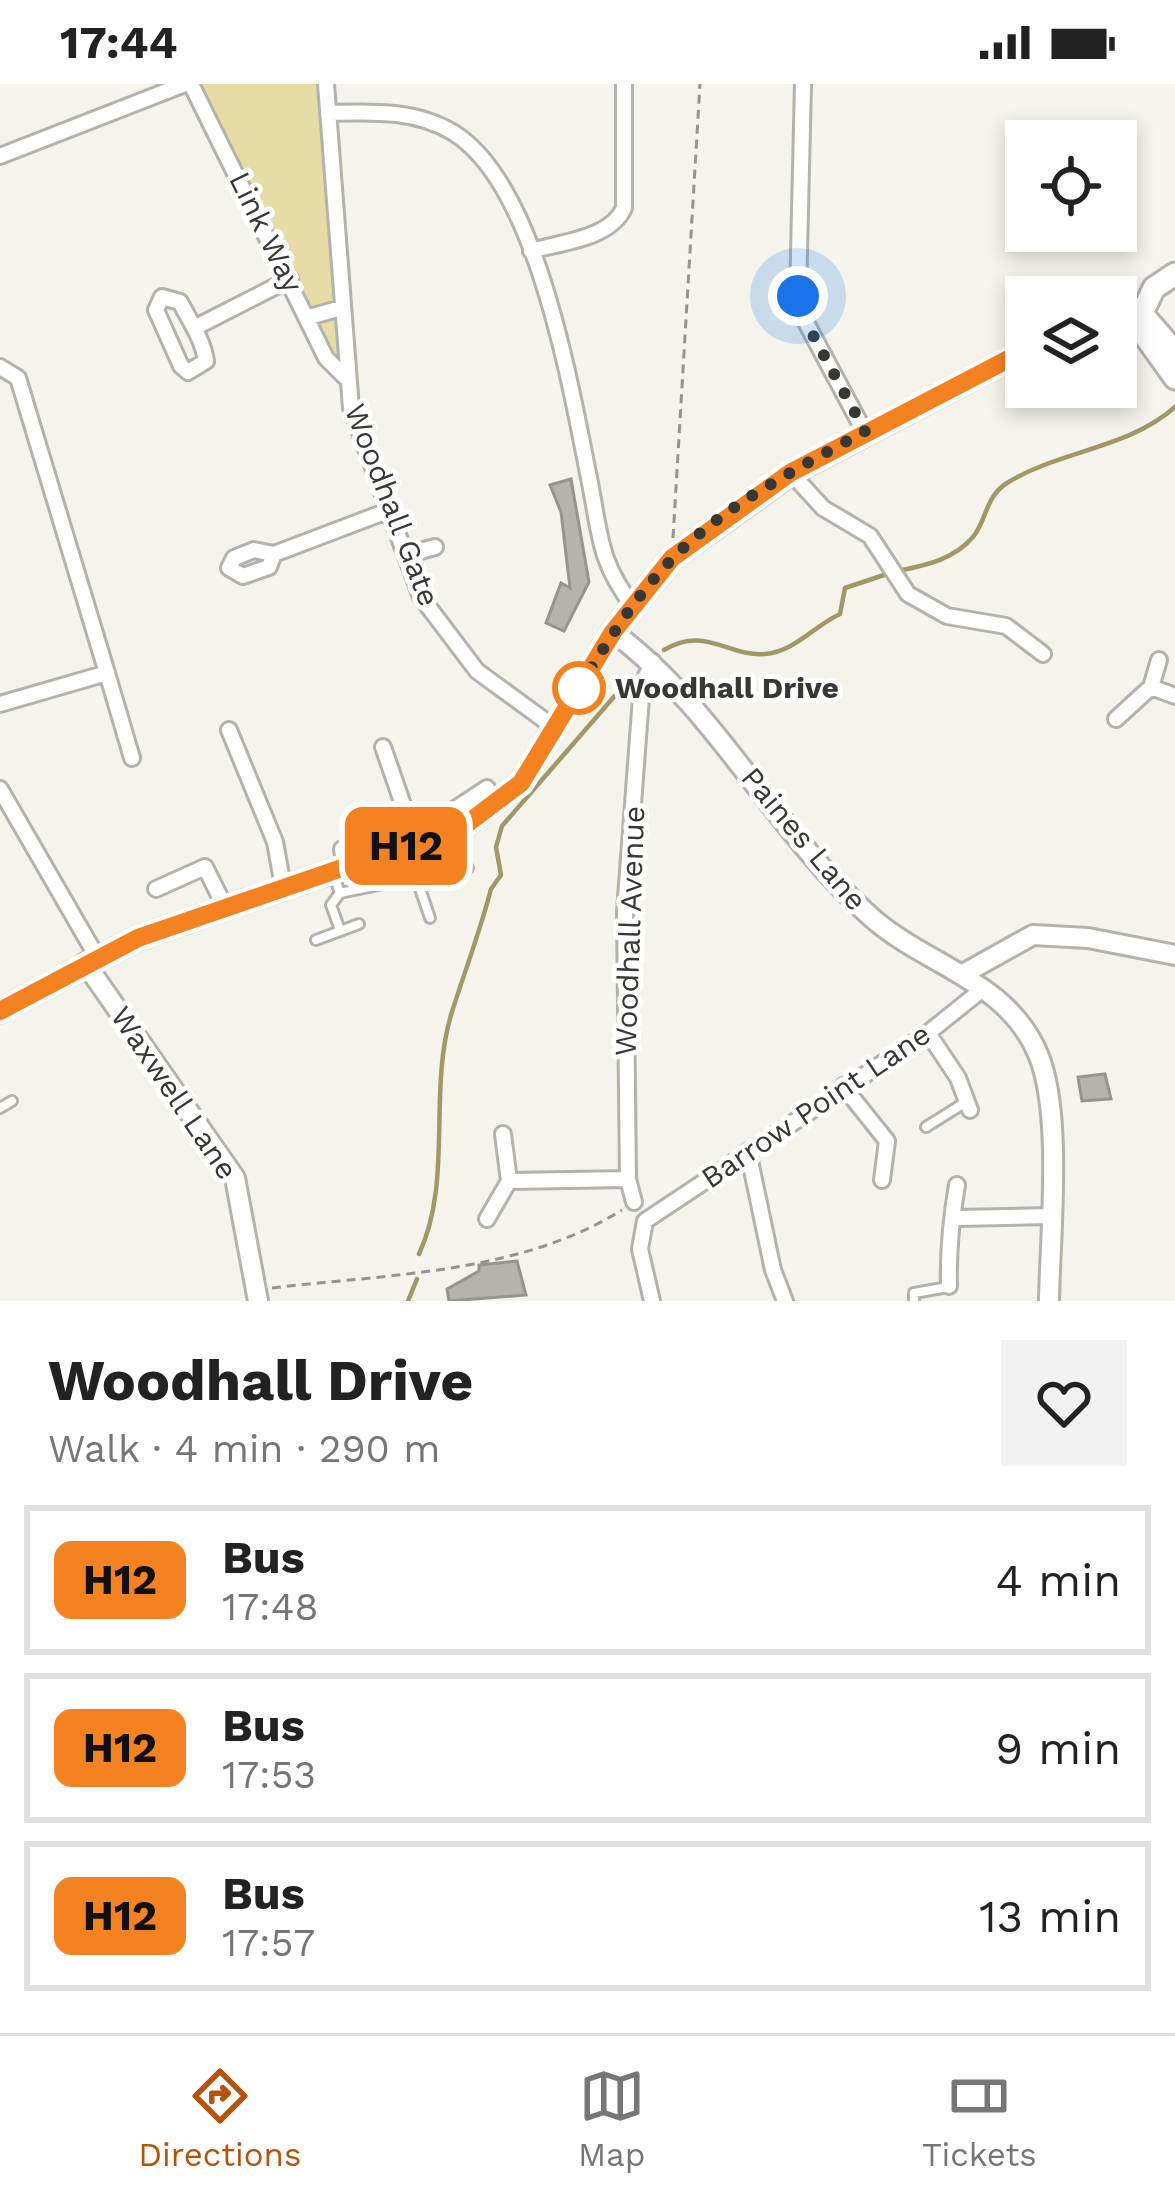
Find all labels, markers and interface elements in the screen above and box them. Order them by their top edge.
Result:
text: 17:44 [60,16,178,69]
map controls [1005,120,1137,408]
button: locate [1005,120,1137,252]
street label: Link Way [222,166,311,298]
your location [768,266,828,326]
button: layers [1005,276,1137,408]
street label: Woodhall Gate [338,399,447,611]
marker: Woodhall Drive [554,663,604,713]
place label: Woodhall Drive [615,670,839,705]
street label: Paines Lane [734,760,874,917]
street label: Woodhall Avenue [608,805,651,1057]
line badge: H12 [337,807,475,885]
text: H12 [369,821,443,870]
street label: Waxwell Lane [104,1000,245,1186]
street label: Barrow Point Lane [695,1016,937,1195]
button: heart [1001,1340,1127,1466]
text: Woodhall Drive [48,1347,473,1414]
text: Walk · 4 min · 290 m [48,1426,440,1471]
text: Bus [222,1531,305,1584]
text: 4 min [995,1554,1121,1607]
text: H12 [83,1555,157,1604]
text: 17:48 [222,1584,319,1629]
text: Bus [222,1699,305,1752]
text: 9 min [995,1722,1121,1775]
text: H12 [83,1723,157,1772]
text: 17:53 [222,1752,316,1797]
text: Bus [222,1867,305,1920]
text: 13 min [979,1890,1121,1943]
text: H12 [83,1891,157,1940]
text: 17:57 [222,1920,315,1965]
tab: Directions [138,2063,301,2174]
tab: Map [578,2063,645,2174]
tab: Tickets [922,2063,1037,2174]

